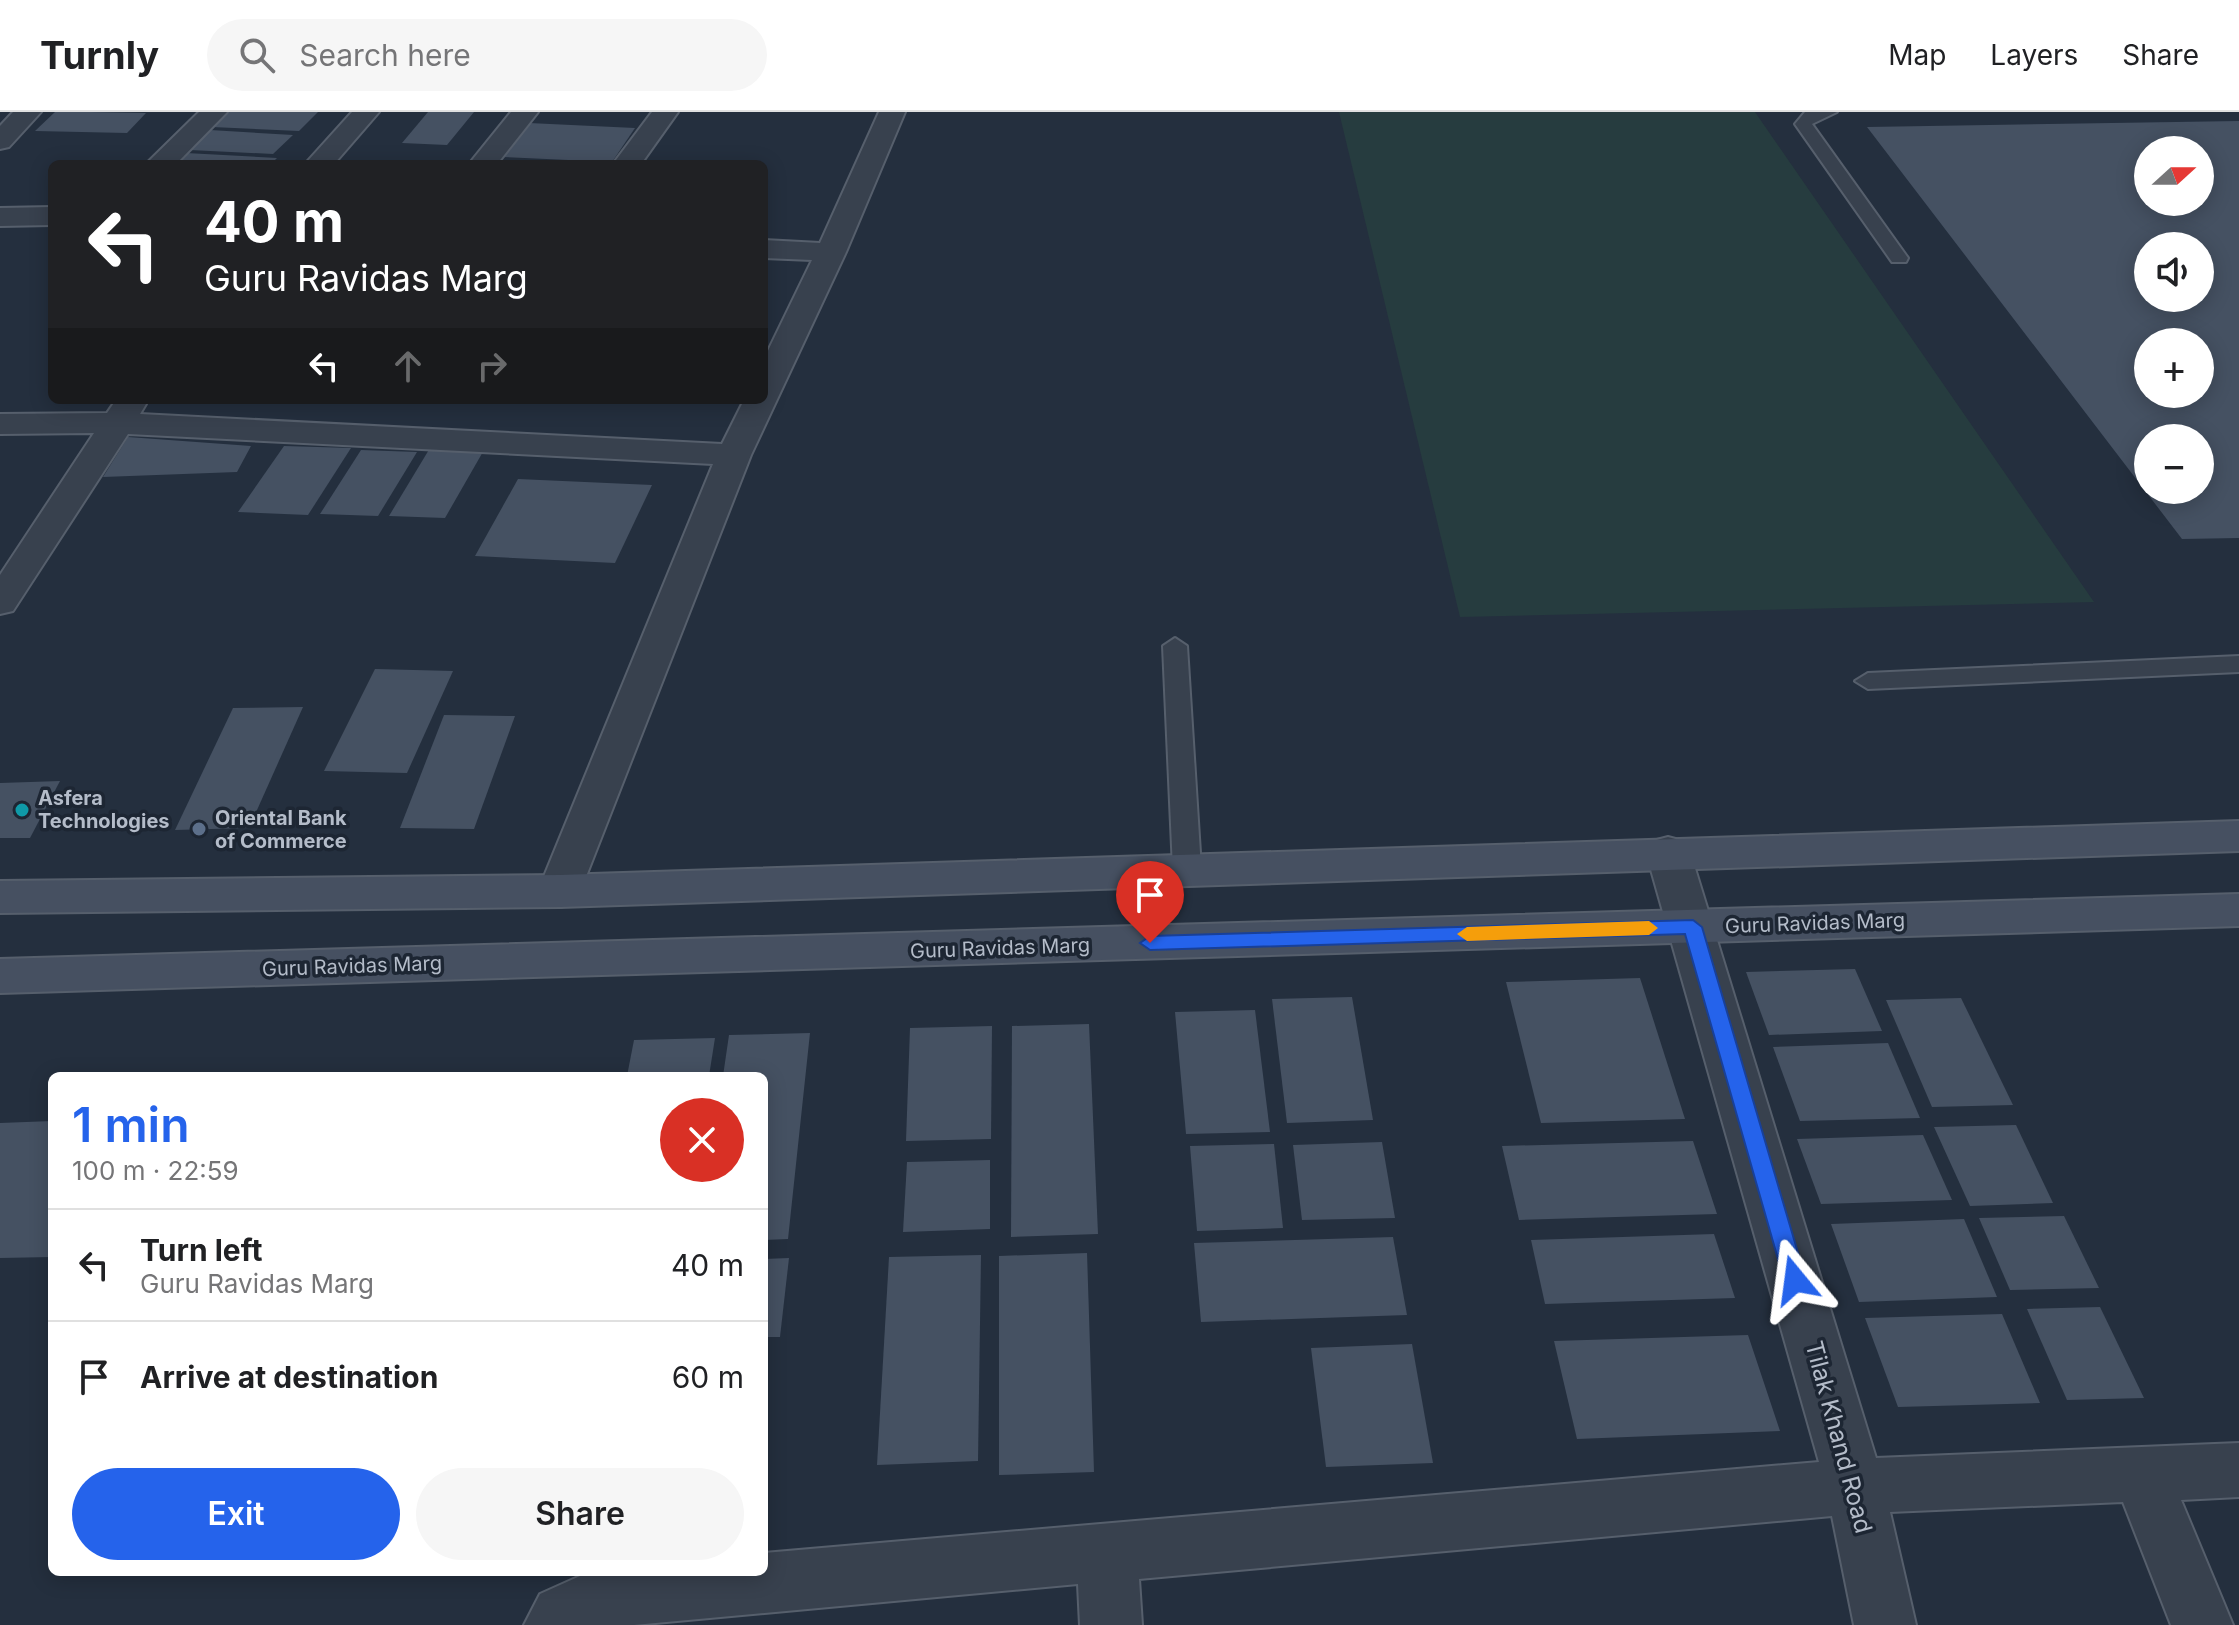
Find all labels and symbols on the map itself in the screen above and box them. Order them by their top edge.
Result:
north arrow [2134,136,2214,216]
place label: Asfera Technologies [38,786,170,833]
marker: Asfera Technologies [13,801,31,819]
place label: Oriental Bank of Commerce [215,806,347,853]
marker: Oriental Bank of Commerce [190,820,208,838]
pin [1116,861,1184,943]
street label: Guru Ravidas Marg [1725,908,1905,938]
street label: Guru Ravidas Marg [910,933,1090,963]
street label: Guru Ravidas Marg [262,951,442,981]
position arrow [1753,1238,1837,1322]
street label: Tilak Khand Road [1799,1338,1879,1536]

